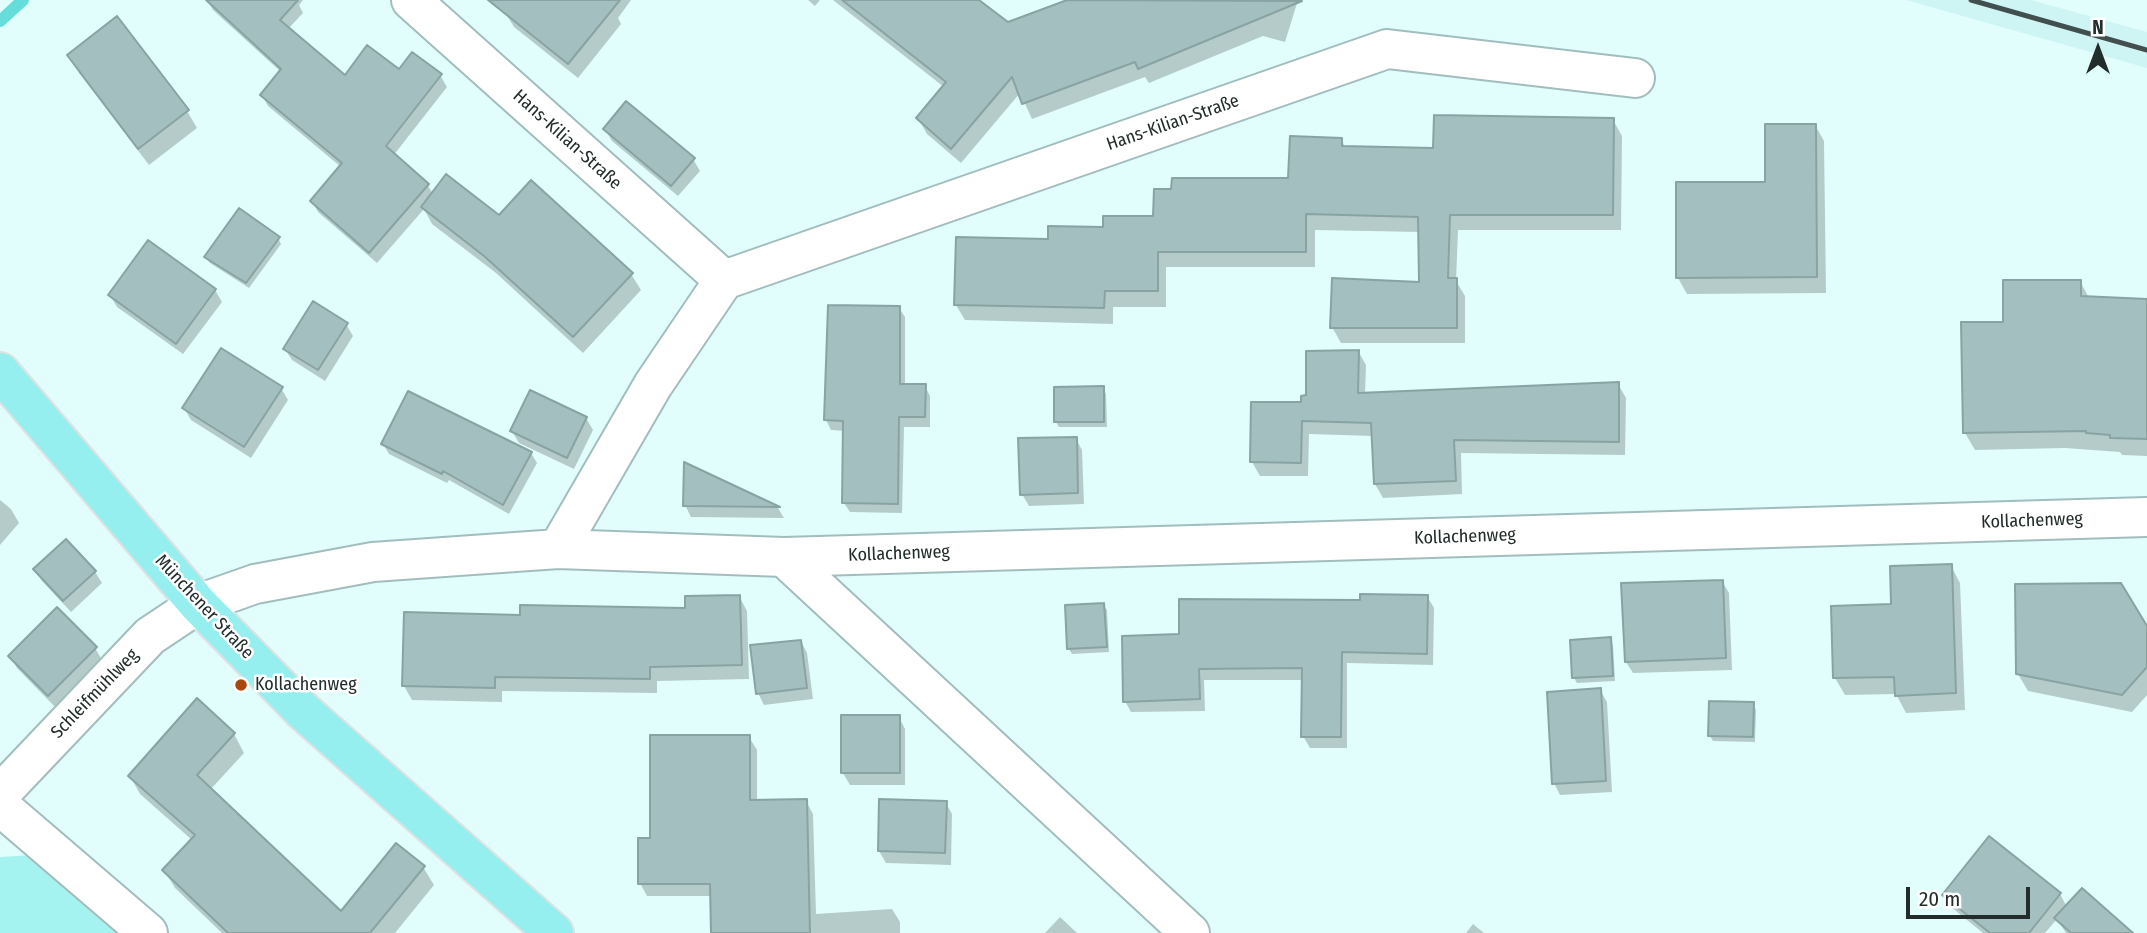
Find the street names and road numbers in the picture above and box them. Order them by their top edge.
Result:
street label: Hans-Kilian-Straße [508,86,626,194]
street label: Hans-Kilian-Straße [1104,90,1242,156]
street label: Kollachenweg [1981,508,2083,534]
street label: Kollachenweg [1414,524,1516,550]
street label: Kollachenweg [848,541,950,567]
street label: Münchener Straße [150,550,258,664]
street label: Schleifmühlweg [47,645,143,743]

